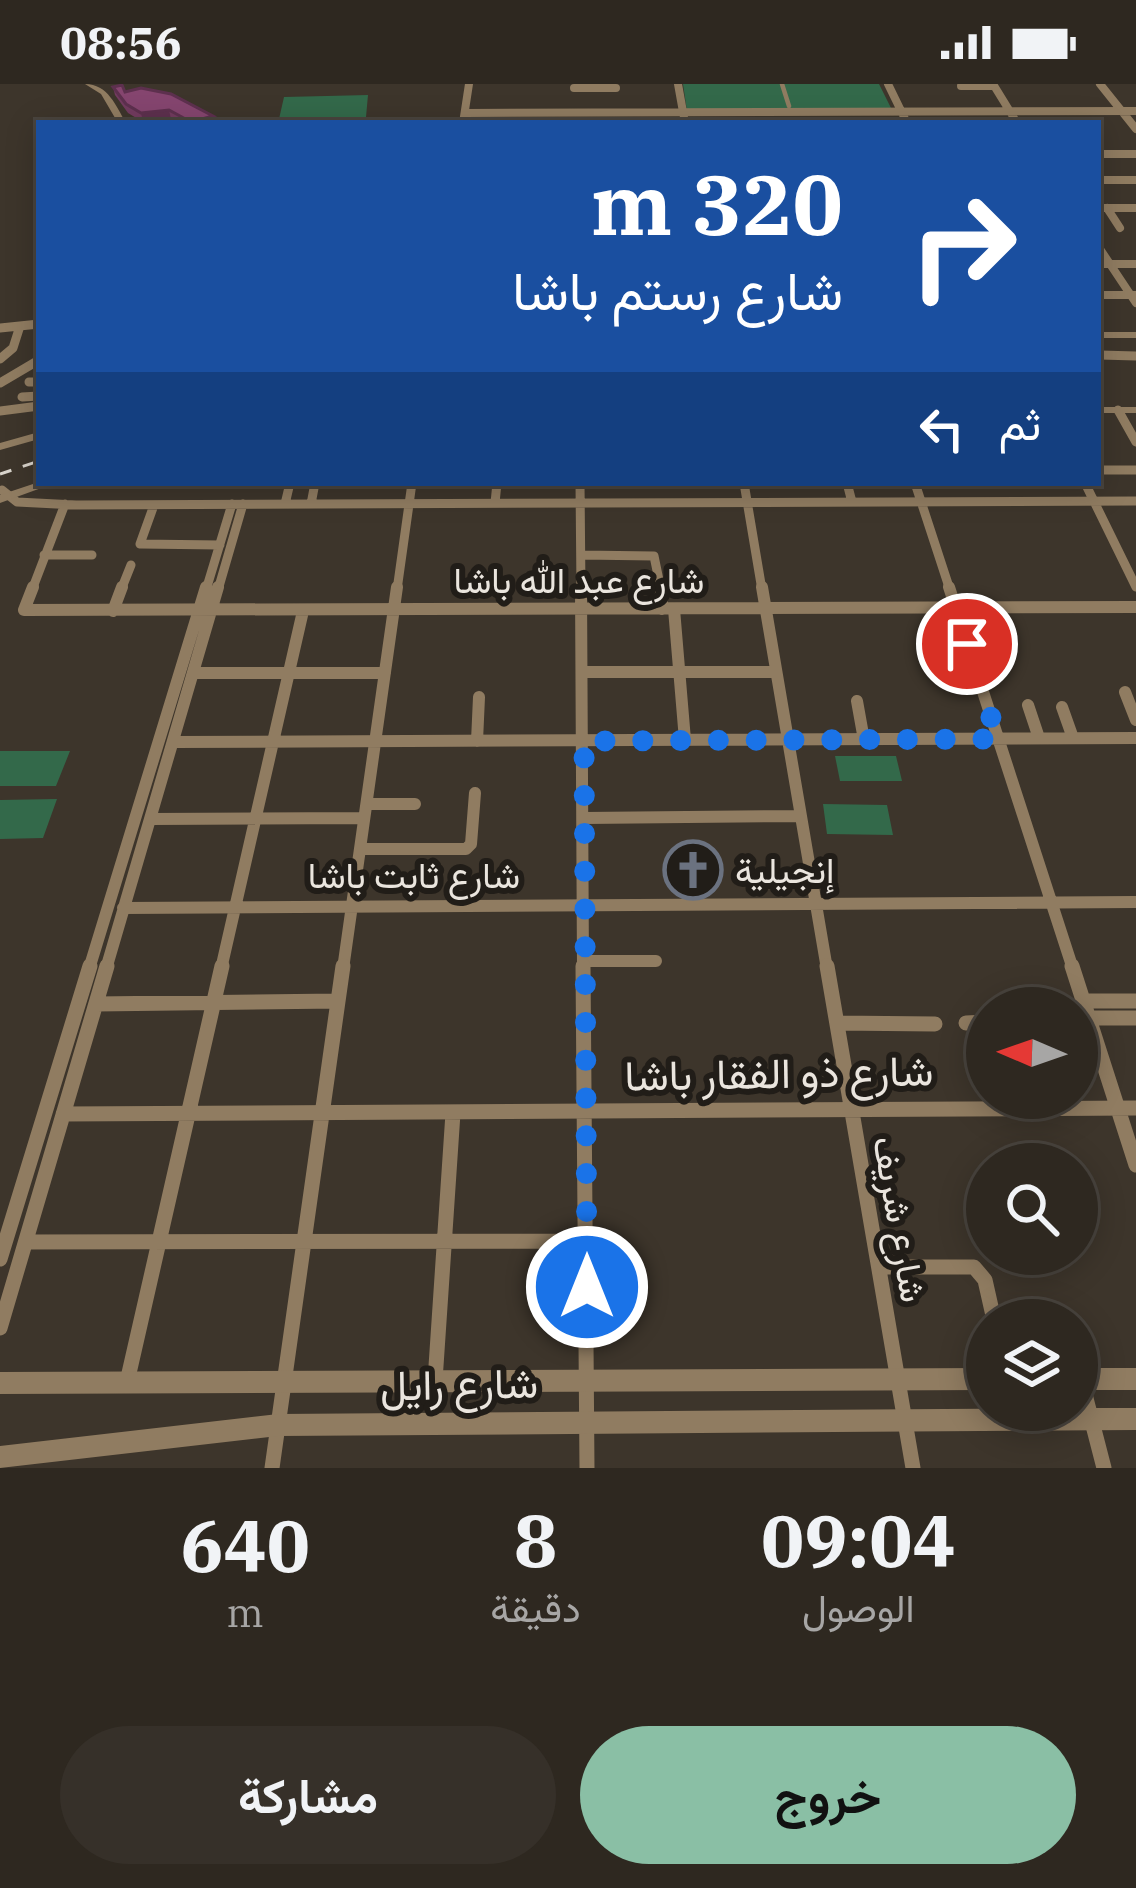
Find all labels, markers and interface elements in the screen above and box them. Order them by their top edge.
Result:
text: 08:56 [60,13,182,71]
text: 320 m [591,149,843,258]
icon: right [885,168,1041,324]
text: شارع رستم باشا [512,255,843,325]
text: ثم [999,394,1041,452]
icon: left [909,396,975,462]
street label: شارع عبد الله باشا [453,556,705,605]
pin [916,593,1018,695]
icon: arrive [934,611,1000,677]
church icon: إنجيلية [662,839,724,901]
place label: إنجيلية [735,846,834,894]
street label: شارع ثابت باشا [308,851,520,900]
north arrow [966,987,1098,1119]
map controls [966,987,1098,1431]
street label: شارع ذو الفقار باشا [624,1042,934,1105]
street label: شارع شريف [861,1132,938,1306]
button: search [966,1143,1098,1275]
position arrow [524,1224,650,1350]
button: layers [966,1299,1098,1431]
street label: شارع رايل [379,1355,539,1414]
text: 8 [514,1493,557,1587]
text: 09:04 [761,1493,956,1587]
text: 640 [180,1498,310,1592]
text: دقيقة [490,1582,581,1633]
text: الوصول [802,1582,915,1633]
text: m [227,1587,264,1638]
button: مشاركة [60,1726,556,1864]
button: خروج [580,1726,1076,1864]

